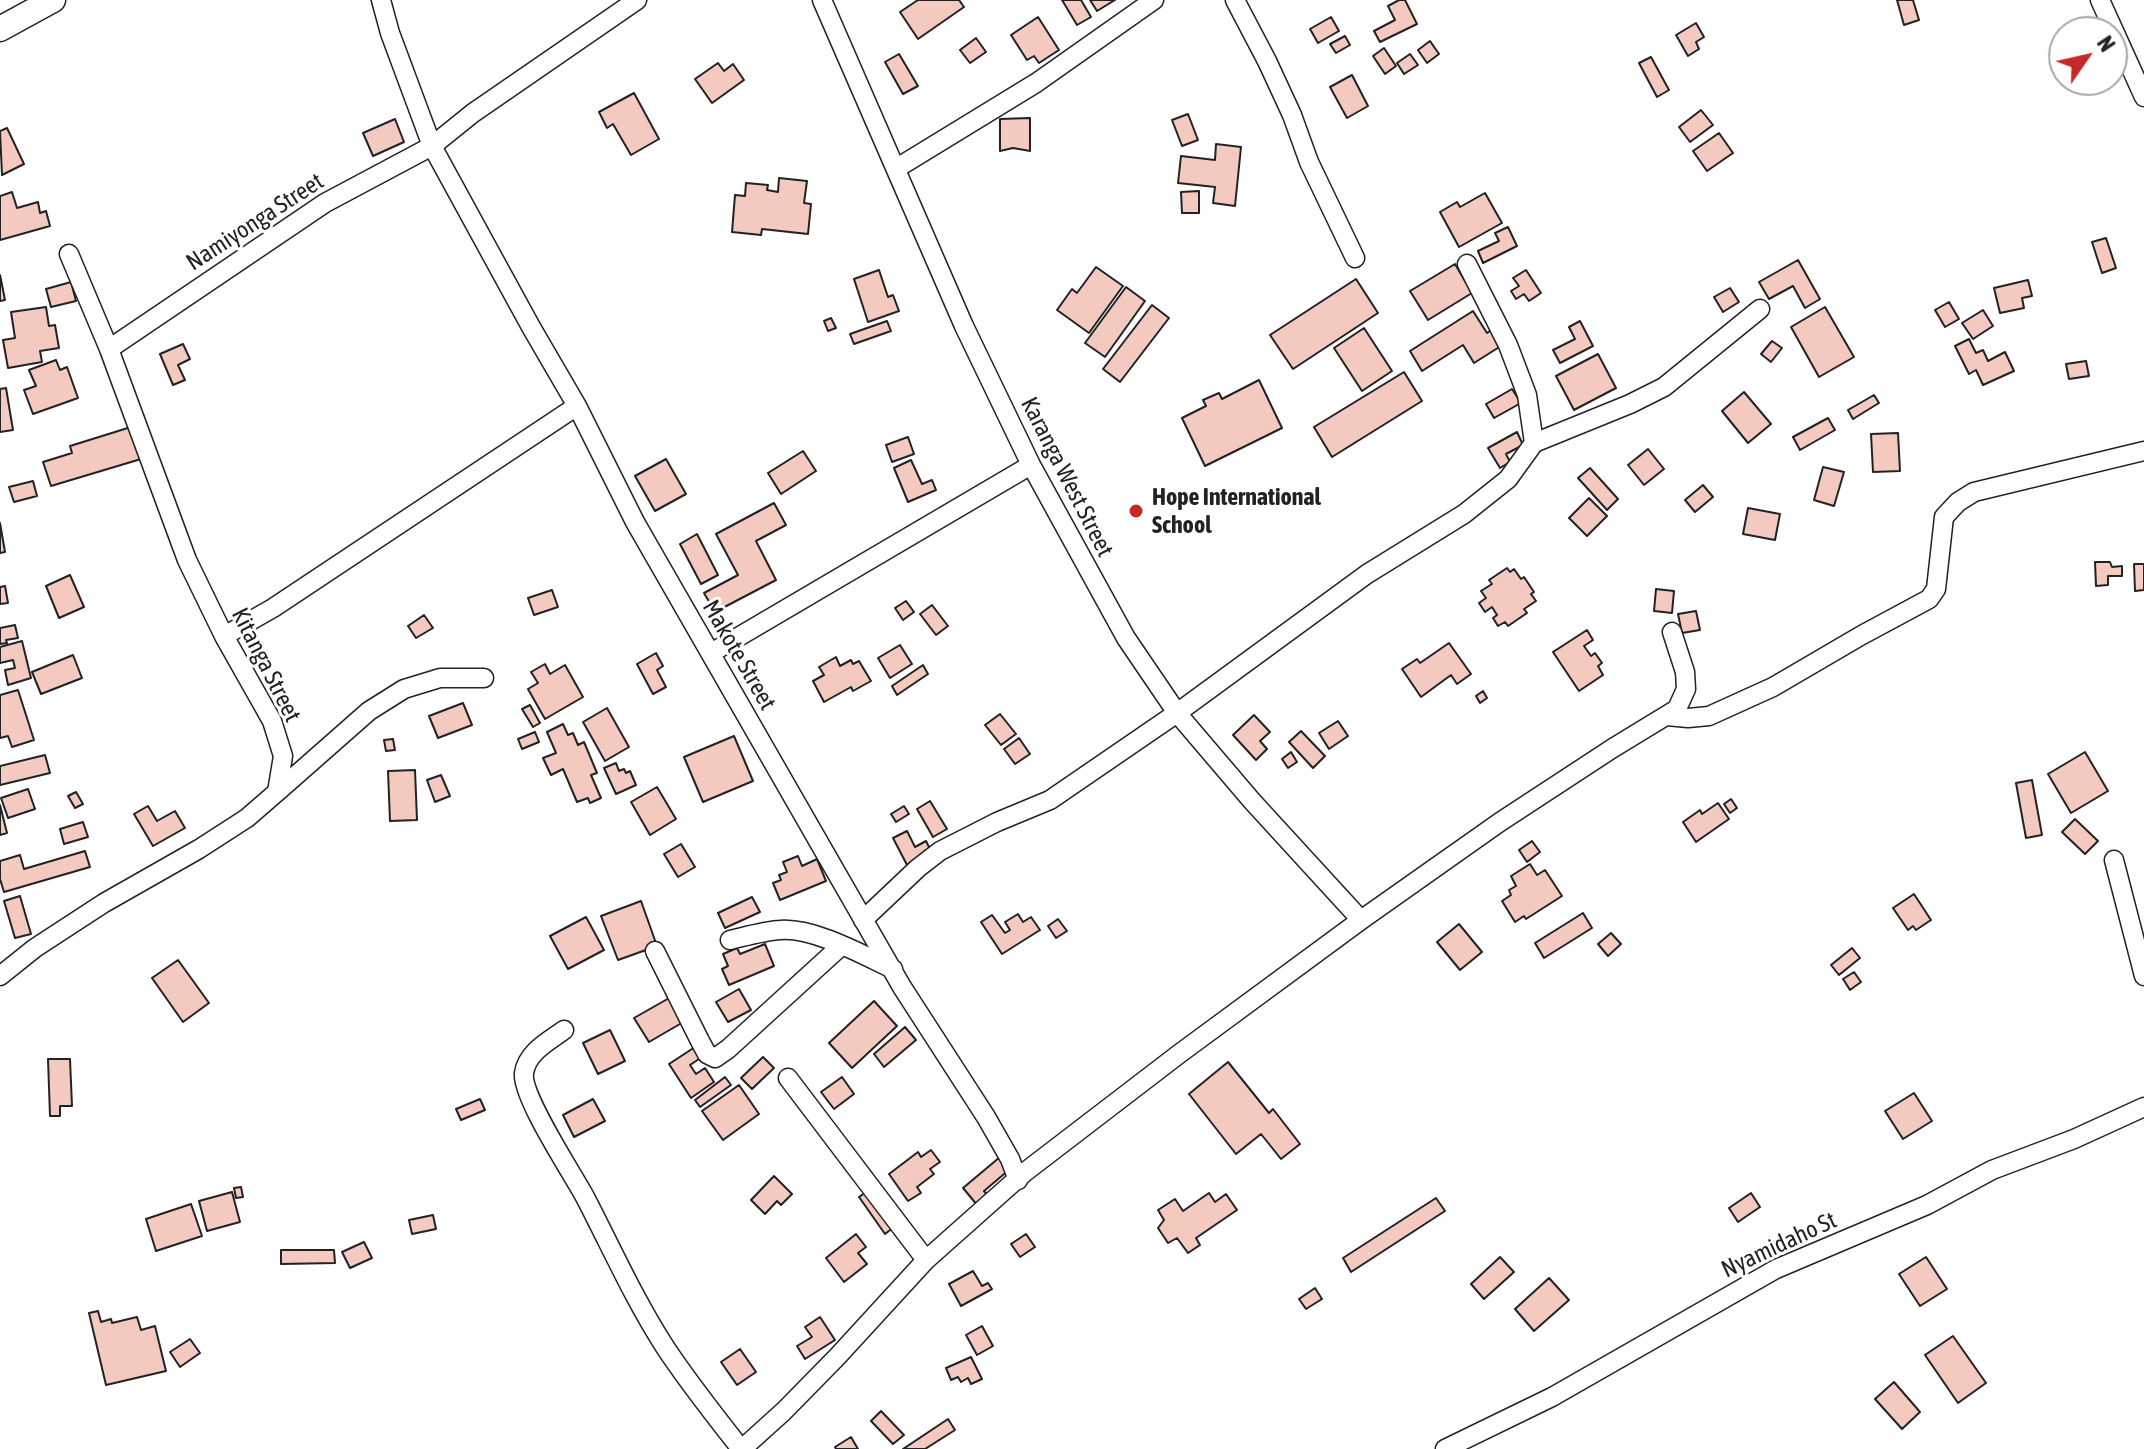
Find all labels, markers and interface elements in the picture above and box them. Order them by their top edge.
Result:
north arrow [2048,16,2128,96]
text: N [2092,31,2121,56]
street label: Namiyonga Street [181,167,329,277]
street label: Karanga West Street [1014,392,1120,562]
place label: Hope International School [1152,483,1321,539]
marker: Hope International School [1127,502,1145,520]
street label: Makote Street [696,595,782,715]
street label: Kitanga Street [225,603,307,727]
street label: Nyamidaho St [1717,1206,1841,1284]

